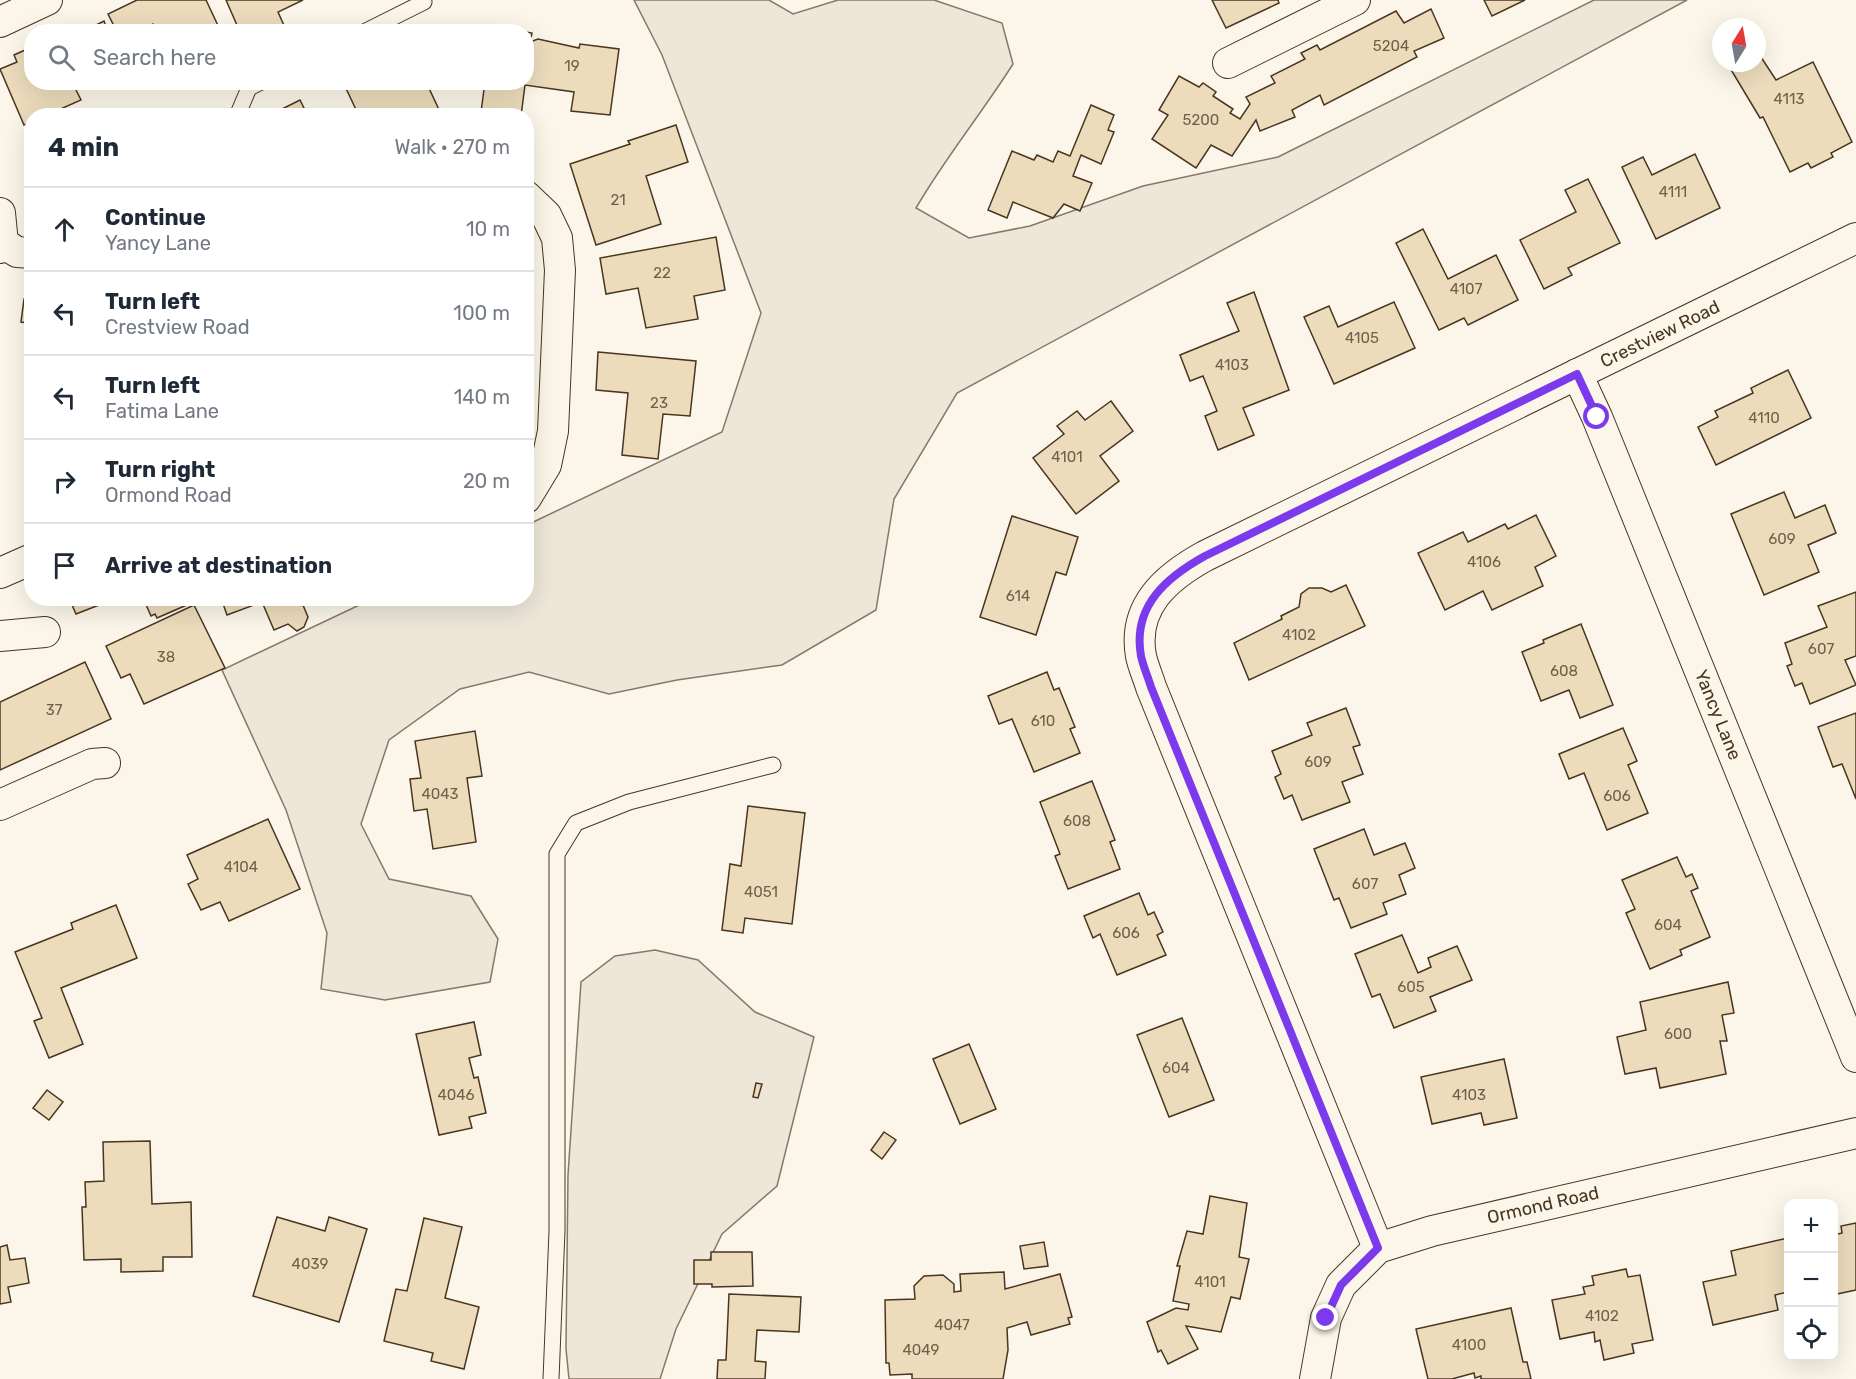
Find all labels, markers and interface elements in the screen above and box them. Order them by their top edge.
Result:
north arrow [1712,18,1766,72]
search box [24,24,534,90]
house number: 5204 [1373,37,1409,55]
icon: search [45,41,78,74]
text: Search here [93,44,216,71]
house number: 19 [564,57,580,75]
house number: 4113 [1774,90,1804,108]
house number: 5200 [1183,111,1219,129]
text: 4 min [48,132,119,163]
text: Walk · 270 m [395,135,510,159]
house number: 4111 [1659,183,1687,201]
house number: 21 [610,191,626,209]
text: Continue [105,204,206,231]
icon: ahead [48,213,81,246]
text: 10 m [466,217,510,241]
text: Yancy Lane [105,231,211,255]
house number: 22 [653,264,671,282]
house number: 4107 [1450,280,1483,298]
text: Turn left [105,288,200,315]
street label: Crestview Road [1597,296,1723,372]
icon: left [48,297,81,330]
text: 100 m [453,301,510,325]
text: Crestview Road [105,315,250,339]
house number: 4105 [1345,329,1379,347]
house number: 4103 [1215,356,1249,374]
text: Turn left [105,372,200,399]
icon: left [48,381,81,414]
text: 140 m [454,385,510,409]
house number: 23 [650,394,668,412]
text: Fatima Lane [105,399,219,423]
route start [1583,403,1609,429]
house number: 4110 [1748,409,1780,427]
house number: 4101 [1051,448,1083,466]
text: Turn right [105,456,215,483]
icon: right [48,465,81,498]
text: 20 m [463,469,510,493]
text: Ormond Road [105,483,232,507]
house number: 609 [1768,530,1796,548]
icon: arrive [48,549,81,582]
text: Arrive at destination [105,552,332,579]
house number: 4106 [1467,553,1501,571]
house number: 614 [1006,587,1030,605]
house number: 4102 [1282,626,1316,644]
house number: 607 [1808,640,1834,658]
house number: 38 [157,648,175,666]
house number: 608 [1550,662,1578,680]
street label: Yancy Lane [1690,667,1746,763]
house number: 37 [46,701,63,719]
house number: 610 [1031,712,1055,730]
house number: 609 [1304,753,1332,771]
house number: 4043 [421,785,459,803]
house number: 606 [1603,787,1631,805]
house number: 608 [1063,812,1091,830]
house number: 4104 [224,858,258,876]
house number: 607 [1352,875,1378,893]
house number: 4051 [744,883,778,901]
house number: 604 [1654,916,1682,934]
house number: 606 [1112,924,1140,942]
house number: 605 [1397,978,1425,996]
house number: 600 [1664,1025,1692,1043]
house number: 604 [1162,1059,1190,1077]
house number: 4046 [437,1086,475,1104]
house number: 4103 [1452,1086,1486,1104]
street label: Ormond Road [1485,1181,1601,1229]
map controls [1784,1199,1838,1361]
button: + [1784,1199,1838,1253]
button: − [1784,1253,1838,1307]
house number: 4039 [292,1255,328,1273]
house number: 4101 [1194,1273,1226,1291]
route end [1312,1304,1338,1330]
house number: 4102 [1585,1307,1619,1325]
button: locate [1784,1307,1838,1361]
house number: 4047 [934,1316,970,1334]
house number: 4100 [1452,1336,1486,1354]
house number: 4049 [903,1341,940,1359]

